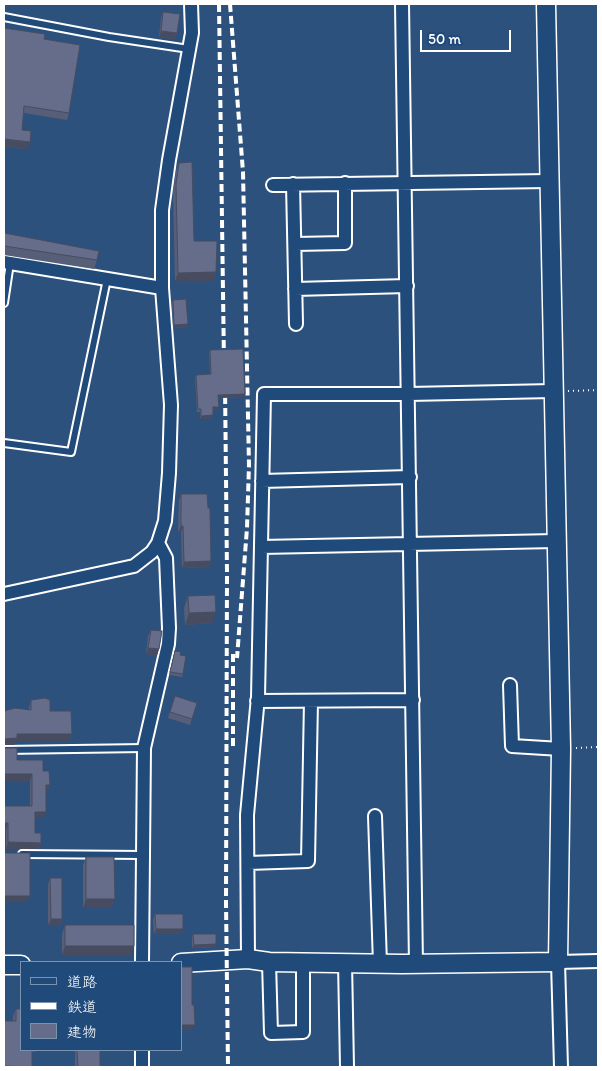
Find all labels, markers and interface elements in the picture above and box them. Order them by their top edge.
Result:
scale bar [422,20,513,52]
text: 50 m [428,30,461,48]
legend [20,961,182,1051]
text: 道路 [67,973,97,991]
text: 鉄道 [67,998,97,1016]
text: 建物 [67,1023,97,1041]

